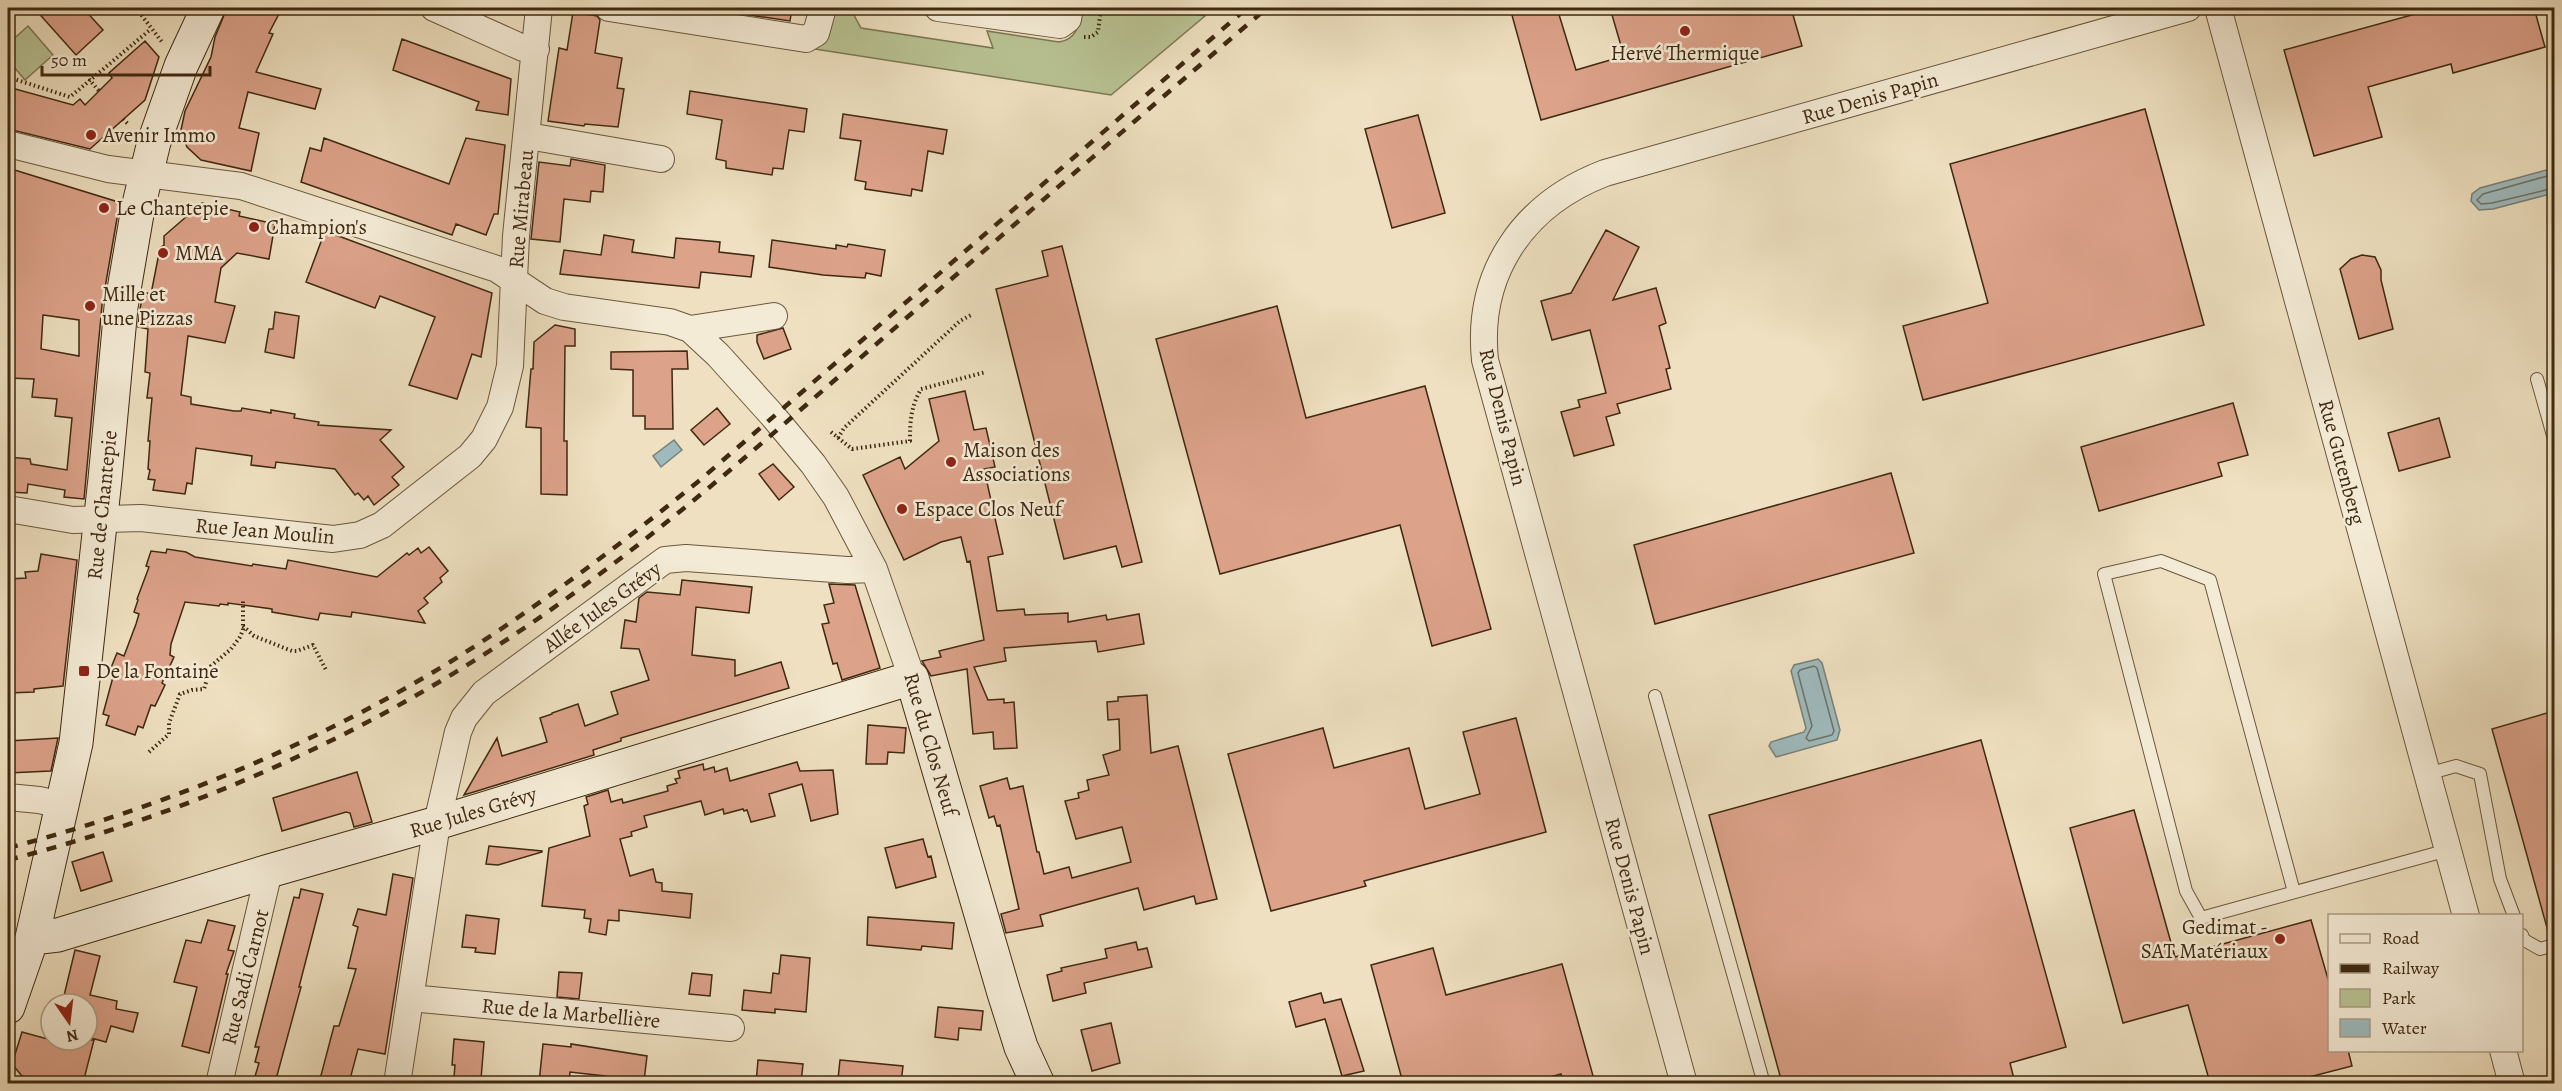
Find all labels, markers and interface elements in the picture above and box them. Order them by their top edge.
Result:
marker: Hervé Thermique [1678,24,1692,38]
scale bar [42,39,210,77]
place label: Hervé Thermique [1611,39,1760,67]
text: 50 m [51,48,87,72]
street label: Rue Denis Papin [1798,65,1942,131]
place label: Avenir Immo [102,121,216,149]
marker: Avenir Immo [84,128,98,142]
street label: Rue Mirabeau [502,148,540,270]
place label: Le Chantepie [116,194,229,222]
marker: Le Chantepie [97,201,111,215]
place label: Champion's [266,213,367,241]
marker: Champion's [247,220,261,234]
place label: MMA [175,239,224,267]
marker: MMA [156,246,170,260]
place label: Mille et une Pizzas [102,280,193,332]
marker: Mille et une Pizzas [83,299,97,313]
street label: Rue Denis Papin [1472,345,1534,489]
street label: Rue Gutenberg [2312,396,2372,528]
street label: Rue de Chantepie [80,429,124,581]
place label: Maison des Associations [962,436,1070,488]
marker: Maison des Associations [944,455,958,469]
place label: Espace Clos Neuf [914,495,1065,523]
marker: Espace Clos Neuf [895,502,909,516]
street label: Rue Jean Moulin [194,511,336,551]
street label: Allée Jules Grévy [537,554,667,660]
place label: De la Fontaine [96,657,219,685]
marker: De la Fontaine [77,664,91,678]
street label: Rue du Clos Neuf [897,669,966,822]
street label: Rue Jules Grévy [406,779,541,845]
street label: Rue Denis Papin [1598,814,1662,958]
street label: Rue Sadi Carnot [215,906,275,1048]
place label: Gedimat - SAT Matériaux [2141,913,2268,965]
legend [2328,914,2523,1052]
text: Road [2382,926,2420,950]
marker: Gedimat - SAT Matériaux [2273,932,2287,946]
text: Railway [2382,956,2440,980]
text: Park [2382,986,2416,1010]
street label: Rue de la Marbellière [480,991,662,1035]
north arrow [39,992,99,1052]
text: Water [2381,1016,2427,1040]
text: N [64,1024,81,1048]

